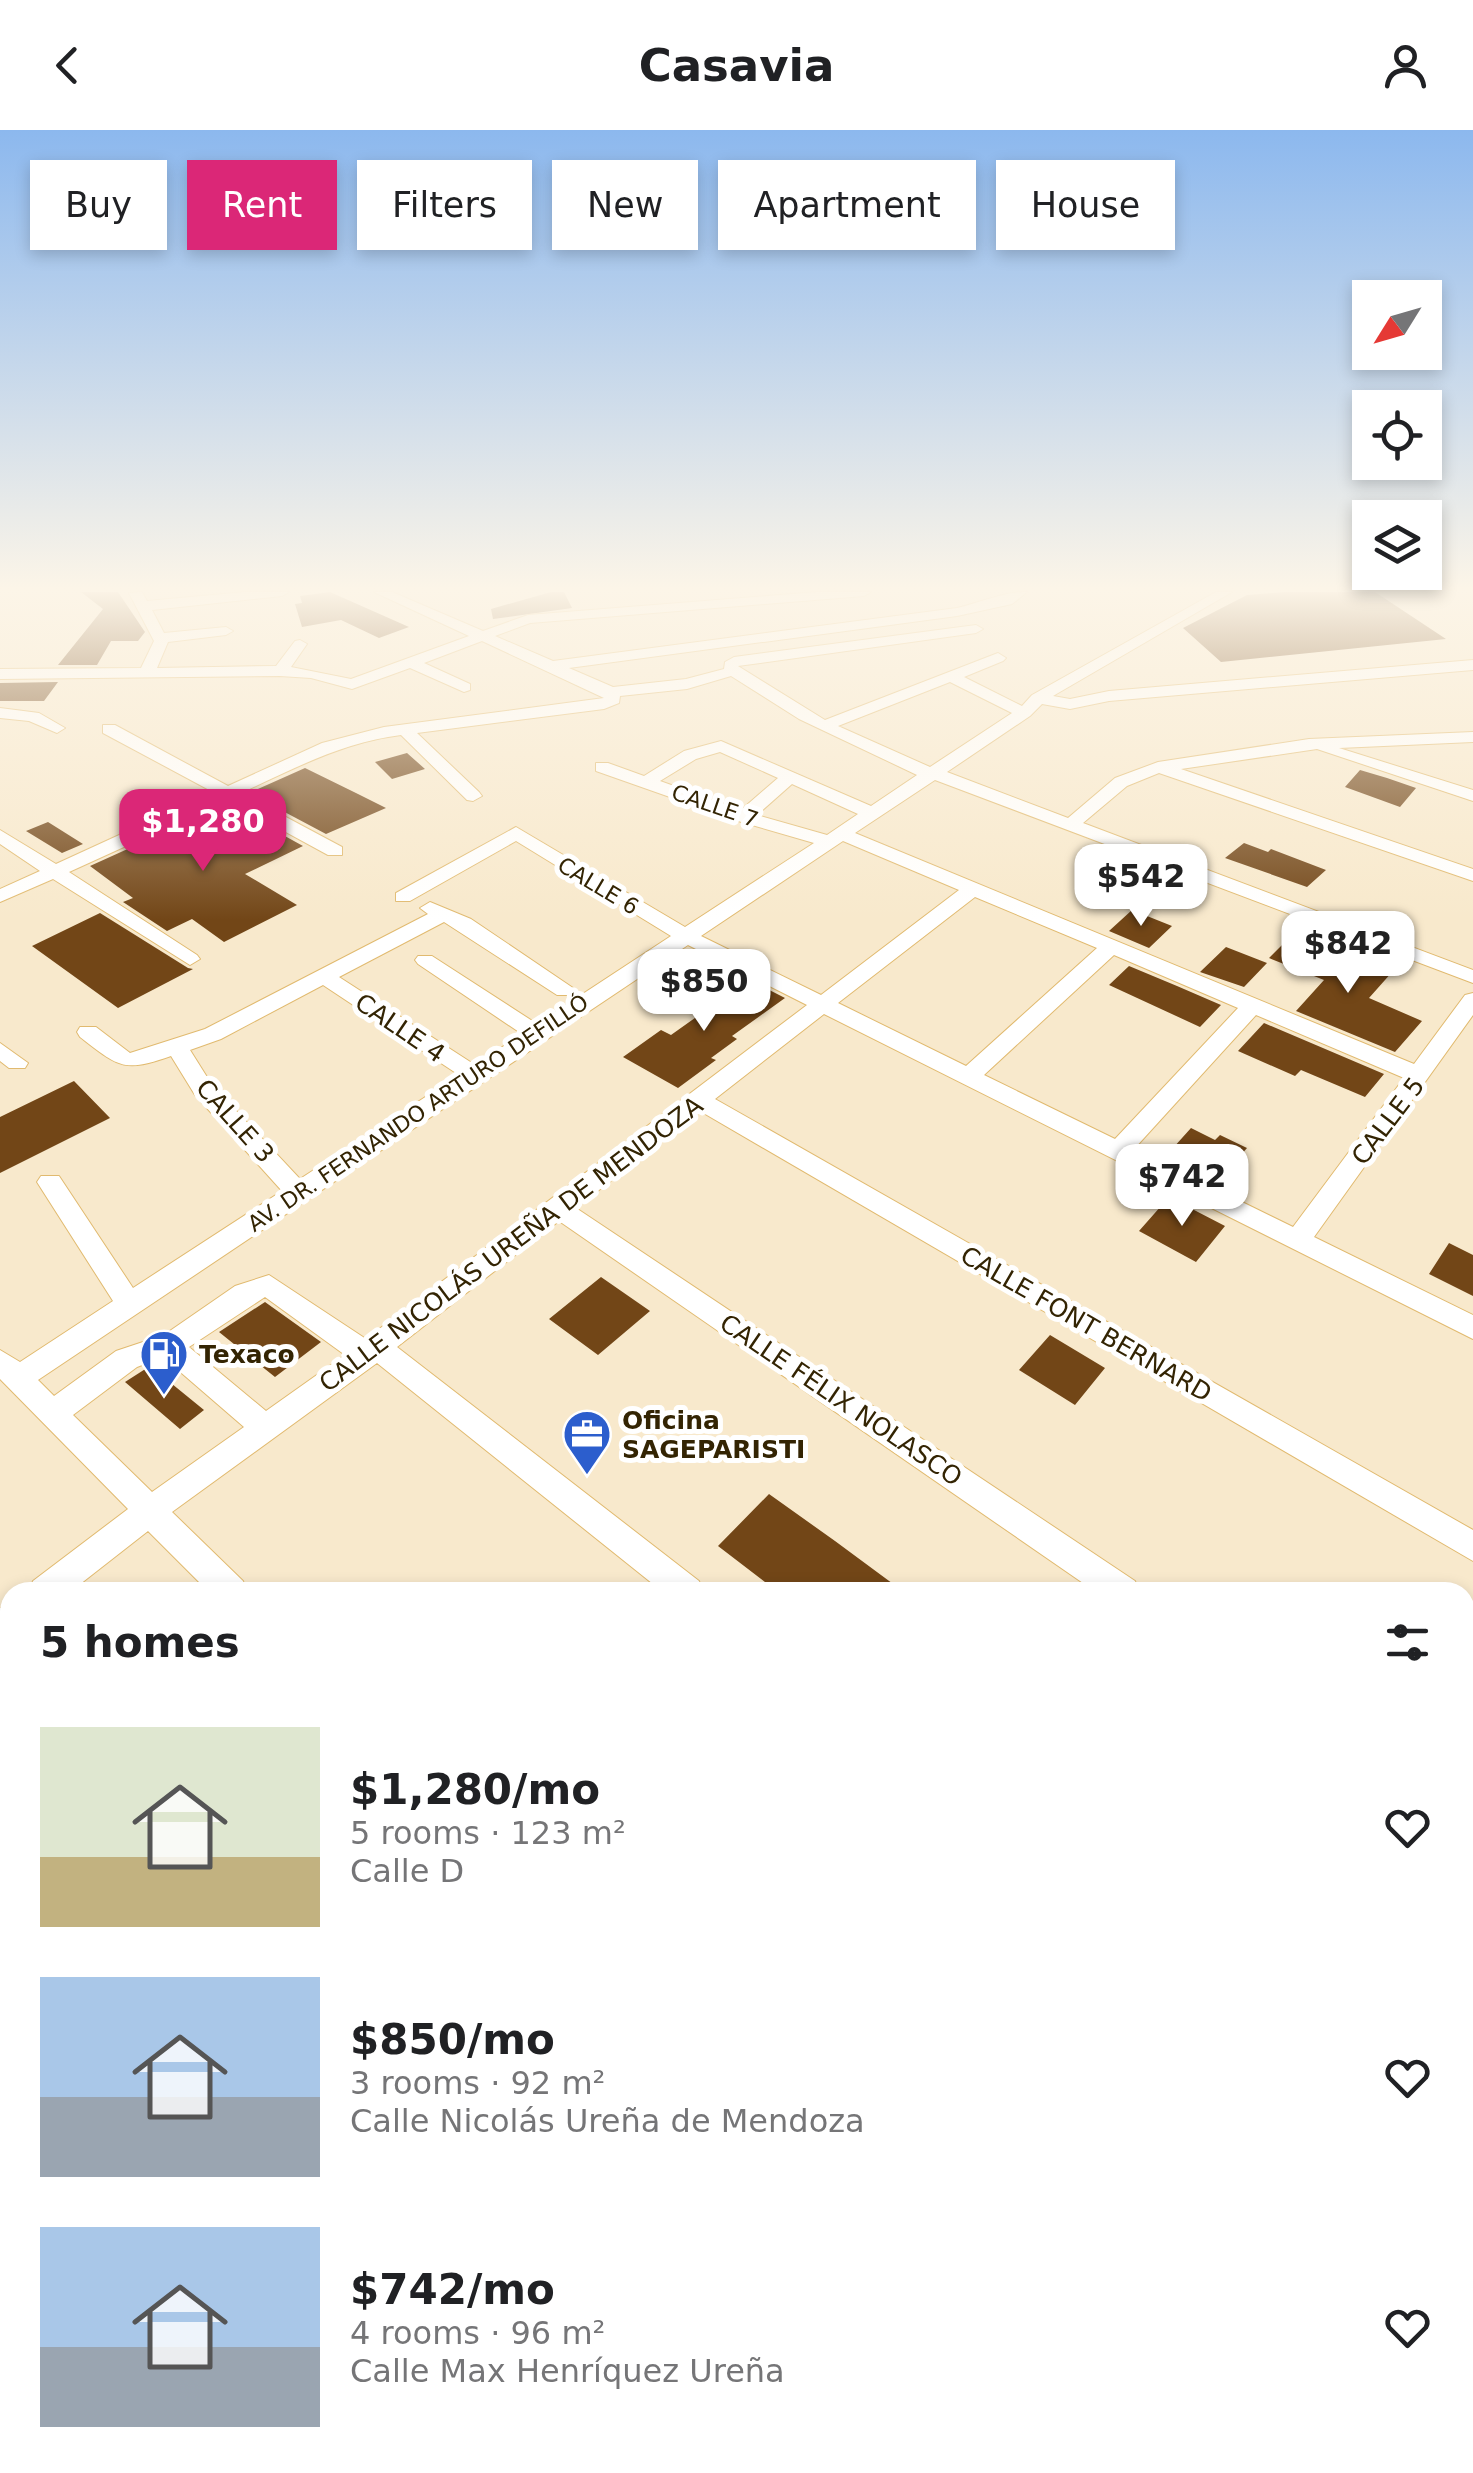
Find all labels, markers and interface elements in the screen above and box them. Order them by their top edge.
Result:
icon: back [40,38,95,93]
icon: person [1378,38,1433,93]
text: Casavia [639,39,834,92]
chip: Buy [30,160,167,250]
chip: Rent [187,160,337,250]
chip: Filters [357,160,532,250]
chip: New [552,160,698,250]
chip: Apartment [718,160,976,250]
chip: House [996,160,1175,250]
north arrow [1352,280,1442,370]
map controls [1352,280,1442,590]
button: locate [1352,390,1442,480]
button: layers [1352,500,1442,590]
street label: CALLE 7 [668,780,762,832]
pin: $1,280 [122,789,284,874]
text: $1,280 [141,802,265,840]
pin: $542 [1082,844,1200,929]
street label: CALLE 6 [553,852,643,920]
text: $542 [1096,857,1186,895]
pin: $842 [1289,911,1407,996]
text: $842 [1303,924,1393,962]
pin: $850 [645,949,763,1034]
text: $850 [659,962,749,1000]
street label: CALLE 4 [350,987,450,1069]
street label: AV. DR. FERNANDO ARTURO DEFILLÓ [243,989,593,1237]
street label: CALLE 5 [1346,1072,1430,1170]
street label: CALLE 3 [190,1073,280,1169]
street label: CALLE NICOLÁS UREÑA DE MENDOZA [313,1090,708,1398]
pin: $742 [1123,1144,1241,1229]
text: $742 [1137,1157,1227,1195]
street label: CALLE FONT BERNARD [955,1240,1217,1408]
street label: CALLE FÉLIX NOLASCO [714,1308,968,1492]
fuel station icon: Texaco [138,1328,190,1396]
place label: Texaco [199,1340,295,1369]
place label: Oficina SAGEPARISTI [622,1406,805,1464]
office icon: Oficina SAGEPARISTI [561,1408,613,1476]
icon: filters [1380,1615,1435,1670]
text: 5 homes [40,1618,240,1667]
text: $1,280/mo [350,1765,600,1814]
icon: home [120,1767,240,1887]
icon: heart [1380,1800,1435,1855]
text: 5 rooms · 123 m² [350,1814,626,1852]
text: Calle D [350,1852,464,1890]
text: $850/mo [350,2015,555,2064]
icon: home [120,2017,240,2137]
icon: heart [1380,2050,1435,2105]
text: 3 rooms · 92 m² [350,2064,605,2102]
text: Calle Nicolás Ureña de Mendoza [350,2102,865,2140]
text: $742/mo [350,2265,555,2314]
icon: home [120,2267,240,2387]
icon: heart [1380,2300,1435,2355]
text: 4 rooms · 96 m² [350,2314,605,2352]
text: Calle Max Henríquez Ureña [350,2352,785,2390]

